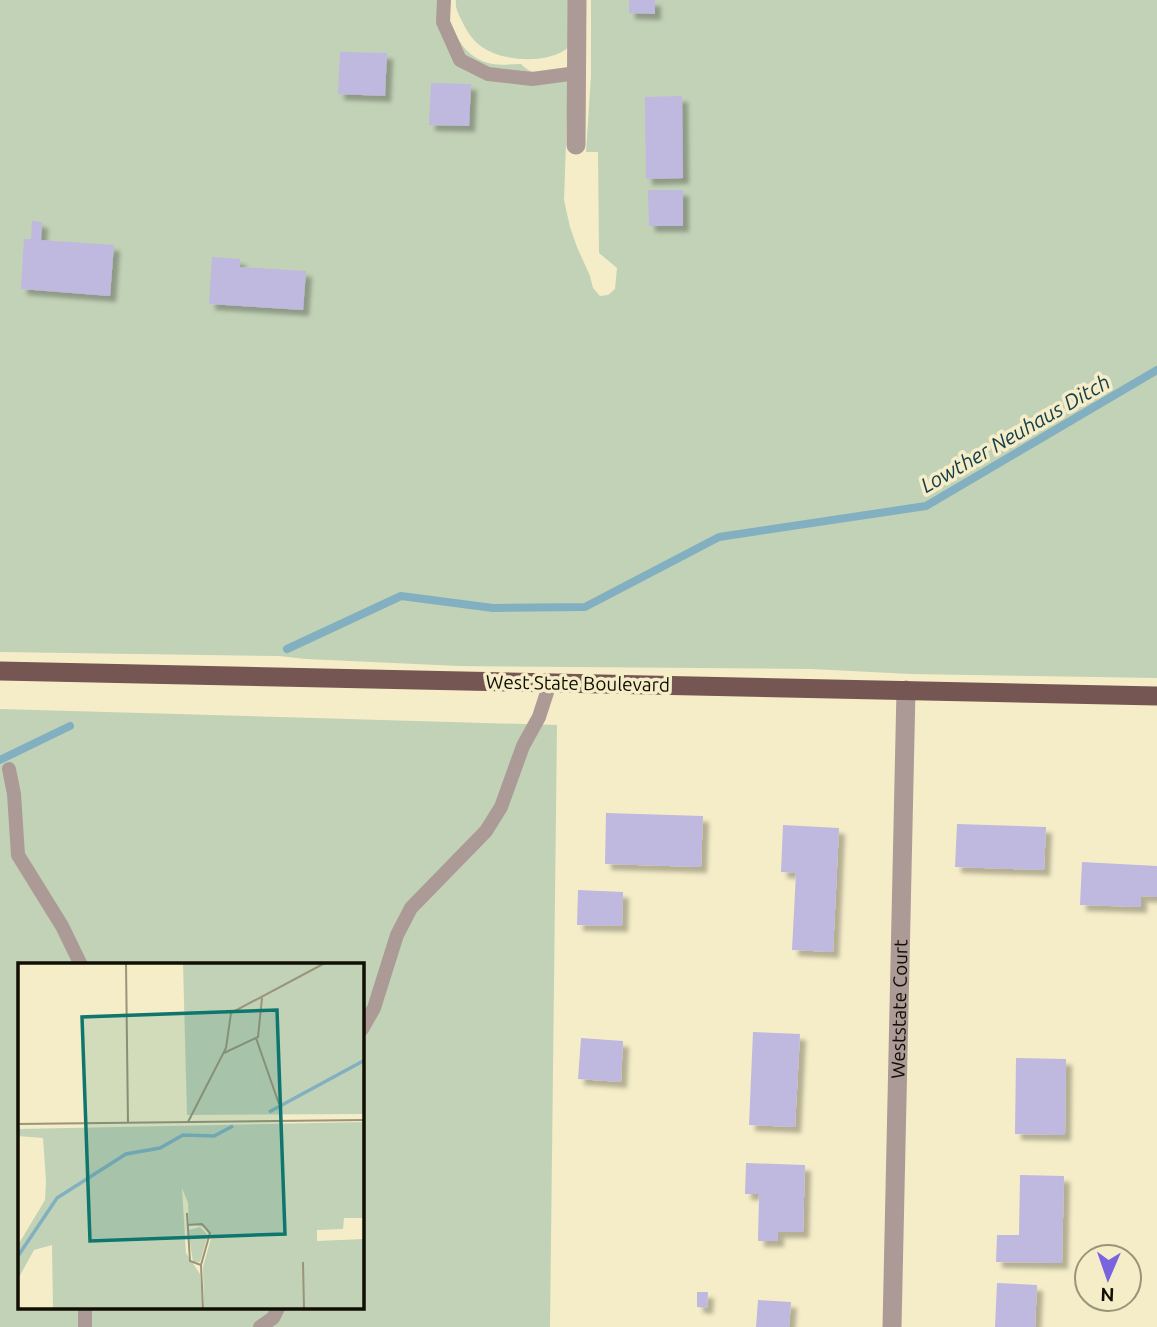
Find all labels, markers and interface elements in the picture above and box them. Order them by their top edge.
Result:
water label: Lowther Neuhaus Ditch [916,369,1114,497]
street label: West State Boulevard [486,670,670,696]
street label: Weststate Court [886,939,912,1079]
inset map [18,963,364,1310]
north arrow [1073,1243,1143,1313]
text: N [1100,1284,1115,1306]

